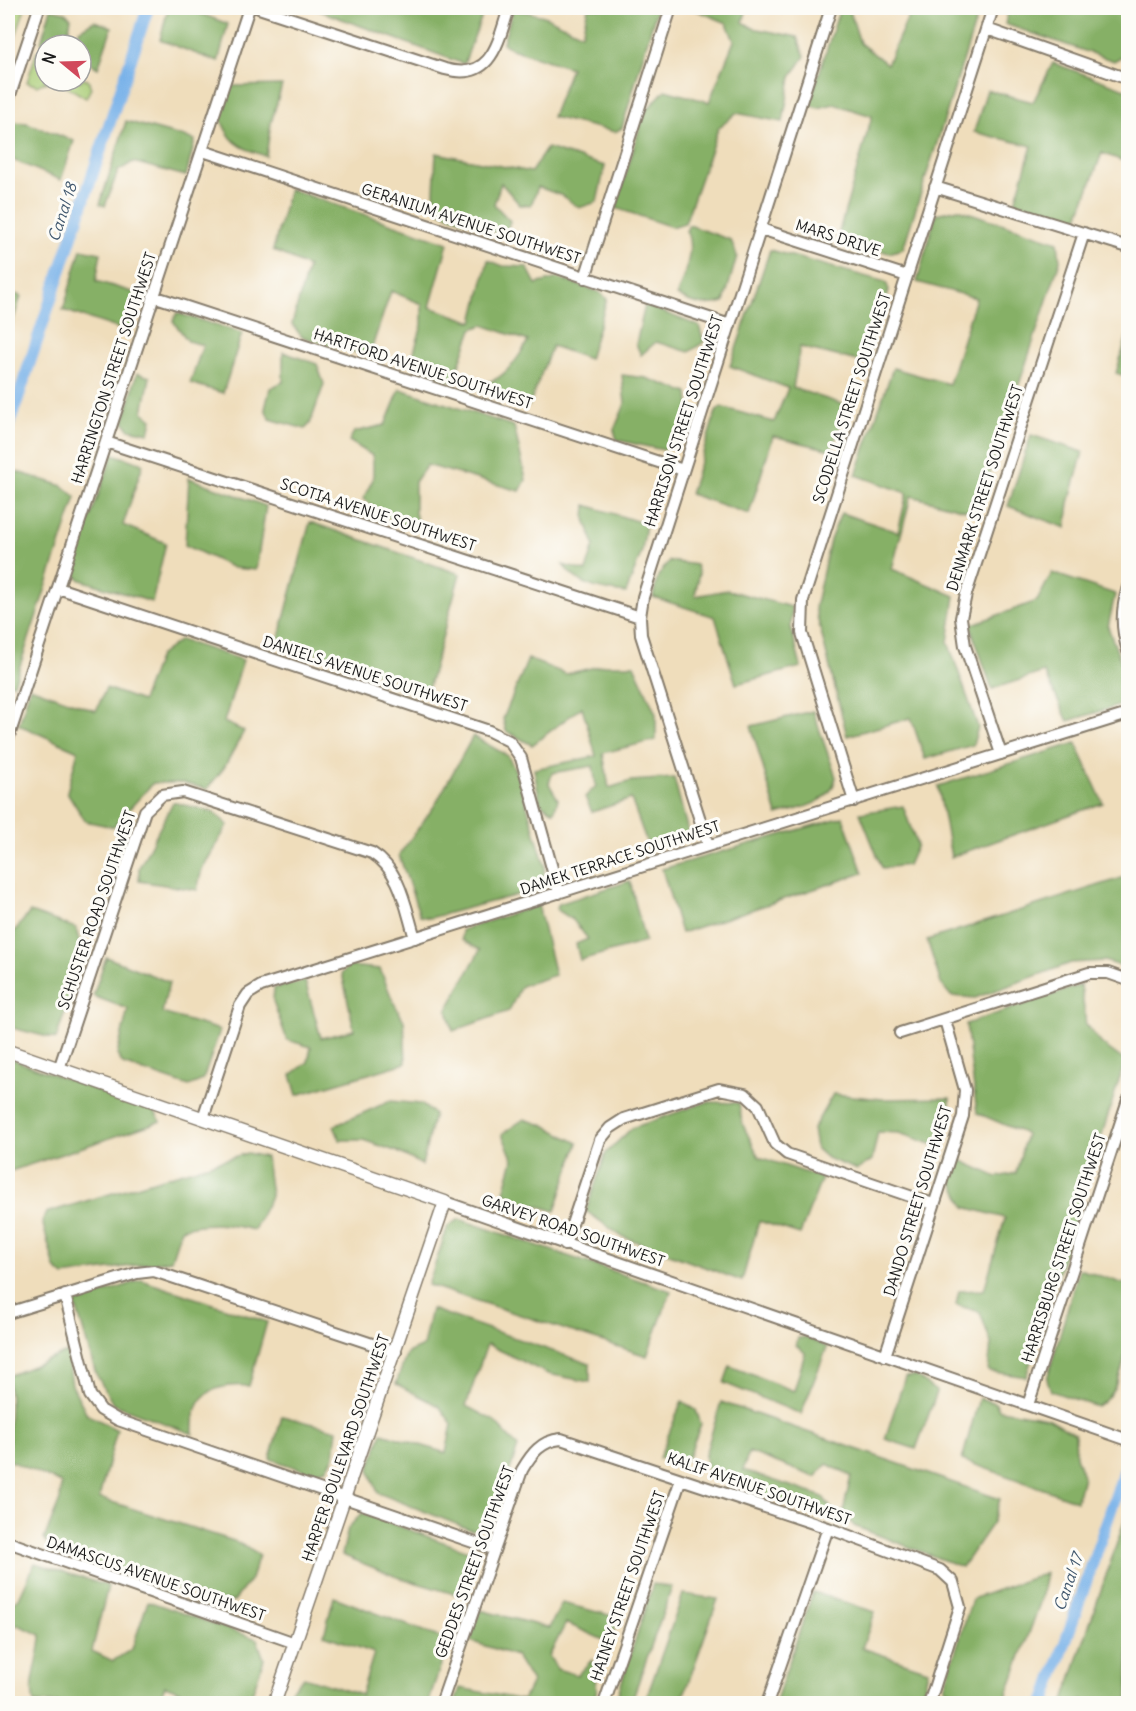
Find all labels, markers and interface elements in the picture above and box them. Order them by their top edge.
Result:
north arrow [33,33,93,93]
text: N [38,50,60,67]
water label: Canal 18 [43,178,81,244]
street label: GERANIUM AVENUE SOUTHWEST [359,179,583,268]
street label: MARS DRIVE [793,215,883,260]
street label: HARRINGTON STREET SOUTHWEST [67,250,160,486]
street label: SCODELLA STREET SOUTHWEST [808,290,895,506]
street label: HARRISON STREET SOUTHWEST [640,312,727,529]
street label: HARTFORD AVENUE SOUTHWEST [311,324,535,413]
street label: DENMARK STREET SOUTHWEST [942,382,1027,594]
street label: SCOTIA AVENUE SOUTHWEST [278,474,478,555]
street label: DANIELS AVENUE SOUTHWEST [261,631,470,716]
street label: SCHUSTER ROAD SOUTHWEST [53,808,140,1012]
street label: DAMEK TERRACE SOUTHWEST [518,816,722,899]
street label: DANDO STREET SOUTHWEST [879,1103,956,1299]
street label: HARRISBURG STREET SOUTHWEST [1017,1130,1110,1365]
street label: GARVEY ROAD SOUTHWEST [479,1190,667,1271]
street label: HARPER BOULEVARD SOUTHWEST [298,1332,393,1564]
street label: KALIF AVENUE SOUTHWEST [665,1448,854,1529]
street label: GEDDES STREET SOUTHWEST [431,1463,518,1661]
street label: HAINEY STREET SOUTHWEST [586,1488,669,1684]
street label: DAMASCUS AVENUE SOUTHWEST [44,1532,268,1625]
water label: Canal 17 [1049,1548,1088,1613]

